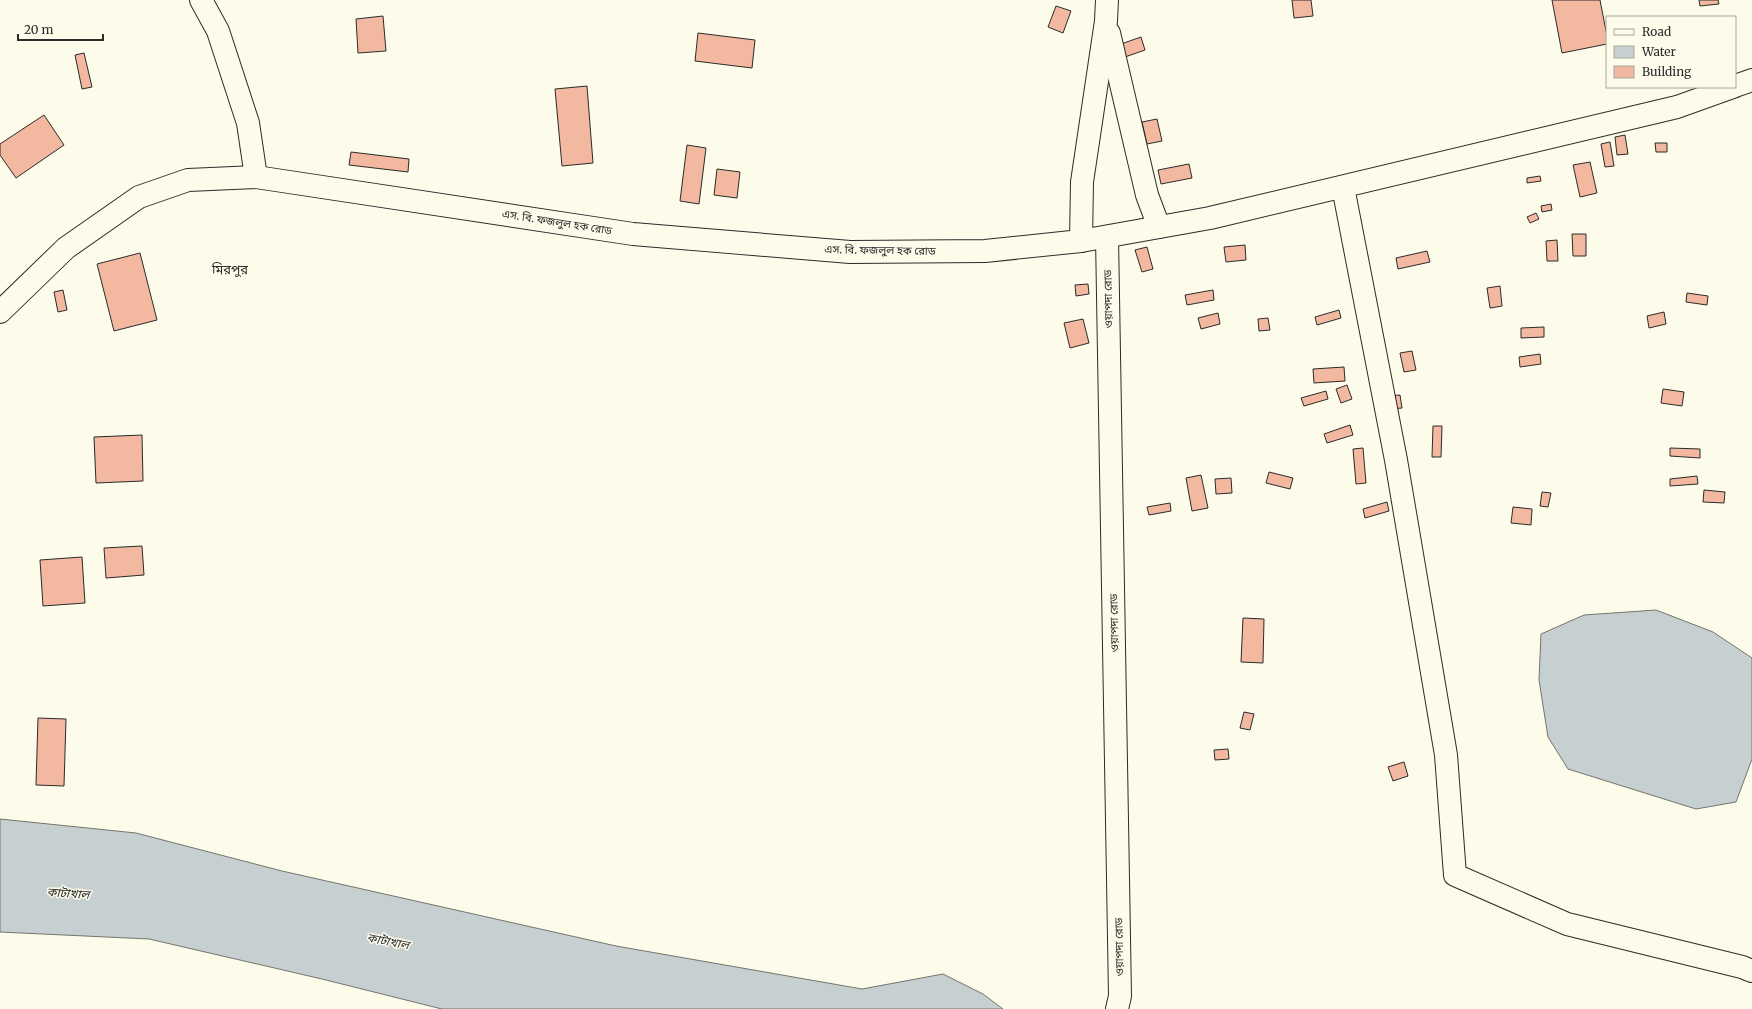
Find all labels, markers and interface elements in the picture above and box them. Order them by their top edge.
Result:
scale bar [18,16,103,42]
legend [1606,16,1736,88]
text: 20 m [24,22,53,37]
text: Road [1642,24,1671,39]
text: Water [1641,44,1677,59]
text: Building [1642,64,1692,79]
street label: এস. বি. ফজলুল হক রোড [501,206,613,238]
street label: এস. বি. ফজলুল হক রোড [824,242,936,258]
district label: মিরপুর [211,261,248,278]
street label: ওয়াপদা রোড [1100,269,1116,328]
street label: ওয়াপদা রোড [1106,593,1122,652]
water label: কাটাখাল [46,884,92,902]
street label: ওয়াপদা রোড [1111,917,1127,976]
water label: কাটাখাল [366,930,412,953]

